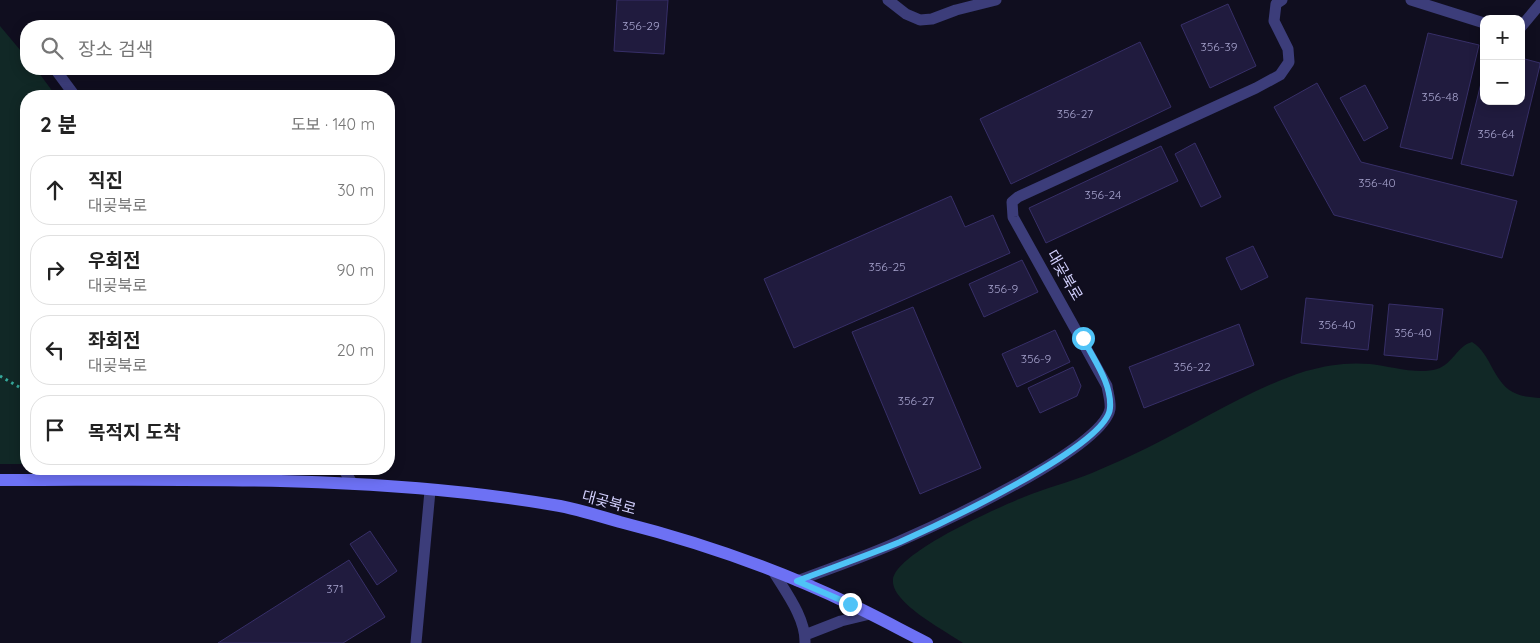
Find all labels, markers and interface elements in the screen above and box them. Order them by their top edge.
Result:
map controls [1480,15,1525,105]
button: + [1480,15,1525,60]
house number: 356-29 [622,18,660,33]
search box [20,20,395,75]
icon: search [38,34,66,62]
text: 장소 검색 [78,37,153,61]
house number: 356-39 [1201,39,1238,54]
button: − [1480,60,1525,105]
house number: 356-48 [1422,89,1458,104]
house number: 356-27 [1057,106,1093,121]
text: 2 분 [40,111,77,137]
text: 도보 · 140 m [291,114,375,134]
house number: 356-64 [1478,126,1514,141]
text: 직진 [88,168,123,192]
house number: 356-40 [1358,175,1396,190]
icon: ahead [41,176,69,204]
text: 30 m [337,180,374,200]
house number: 356-24 [1085,187,1121,202]
text: 대곶북로 [88,195,147,215]
street label: 대곶북로 [1043,246,1087,304]
text: 우회전 [88,248,140,272]
icon: right [41,256,69,284]
house number: 356-25 [868,259,906,274]
text: 90 m [337,260,374,280]
text: 대곶북로 [88,275,147,295]
house number: 356-9 [988,281,1019,296]
house number: 356-40 [1318,317,1356,332]
house number: 356-40 [1394,325,1432,340]
route start [1072,327,1095,350]
text: 좌회전 [88,328,140,352]
icon: left [41,336,69,364]
text: 20 m [337,340,374,360]
house number: 356-9 [1021,351,1052,366]
text: 대곶북로 [88,355,147,375]
house number: 356-22 [1173,359,1211,374]
house number: 356-27 [898,393,934,408]
icon: arrive [41,416,69,444]
text: 목적지 도착 [88,420,181,444]
street label: 대곶북로 [580,486,638,518]
house number: 371 [326,581,344,596]
route end [839,593,862,616]

